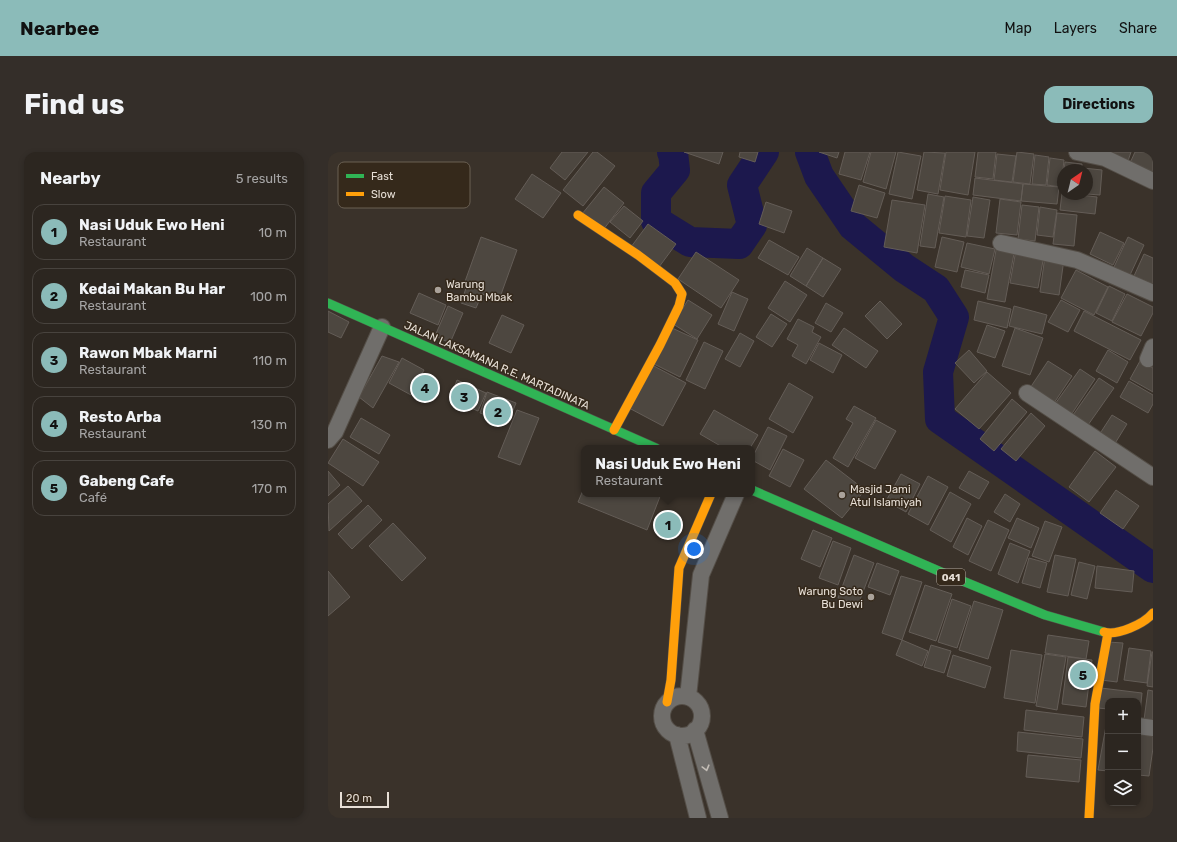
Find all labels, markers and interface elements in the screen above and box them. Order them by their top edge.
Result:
text: Nearbee [20,17,99,40]
text: Map [1005,20,1032,37]
text: Layers [1054,20,1097,37]
text: Share [1119,20,1157,37]
button: Directions [1044,86,1153,123]
text: Find us [24,88,124,121]
legend [338,162,470,208]
north arrow [1057,164,1093,200]
text: Nearby [40,168,101,188]
text: Fast [371,170,394,183]
text: 5 results [236,171,288,186]
text: Slow [371,188,396,201]
text: Nasi Uduk Ewo Heni [79,216,225,234]
text: 1 [51,225,57,240]
text: 10 m [258,225,287,240]
text: Restaurant [79,234,146,249]
place label: Warung Bambu Mbak [446,278,512,304]
text: Kedai Makan Bu Har [79,280,225,298]
marker: Warung Bambu Mbak [433,285,443,295]
text: 2 [50,289,58,304]
text: 100 m [250,289,287,304]
text: Restaurant [79,298,146,313]
street label: JALAN LAKSAMANA R.E. MARTADINATA [402,319,592,413]
text: Rawon Mbak Marni [79,344,217,362]
text: 3 [50,353,58,368]
text: 110 m [253,353,287,368]
text: Restaurant [79,362,146,377]
pin: 4 [412,373,438,403]
pin: 3 [451,382,477,412]
pin: 2 [485,397,511,427]
text: Resto Arba [79,408,161,426]
text: 4 [50,417,58,432]
text: 130 m [251,417,287,432]
text: Restaurant [79,426,146,441]
popup [581,445,755,497]
text: Nasi Uduk Ewo Heni [595,455,741,473]
text: Gabeng Cafe [79,472,174,490]
text: Restaurant [595,473,663,488]
text: 5 [50,481,58,496]
text: 170 m [252,481,287,496]
place label: Masjid Jami Atul Islamiyah [850,483,922,509]
text: Café [79,490,107,505]
marker: Masjid Jami Atul Islamiyah [837,490,847,500]
pin: 1 [655,510,681,540]
your location [684,539,704,559]
road number: 041 [937,569,965,585]
place label: Warung Soto Bu Dewi [798,585,863,611]
marker: Warung Soto Bu Dewi [866,592,876,602]
pin: 5 [1070,660,1096,690]
map controls [1105,698,1141,806]
button: + [1105,698,1141,734]
button: − [1105,734,1141,770]
one-way arrow [701,764,710,771]
button: layers [1105,770,1141,806]
scale bar [340,790,389,809]
text: 20 m [346,792,372,805]

